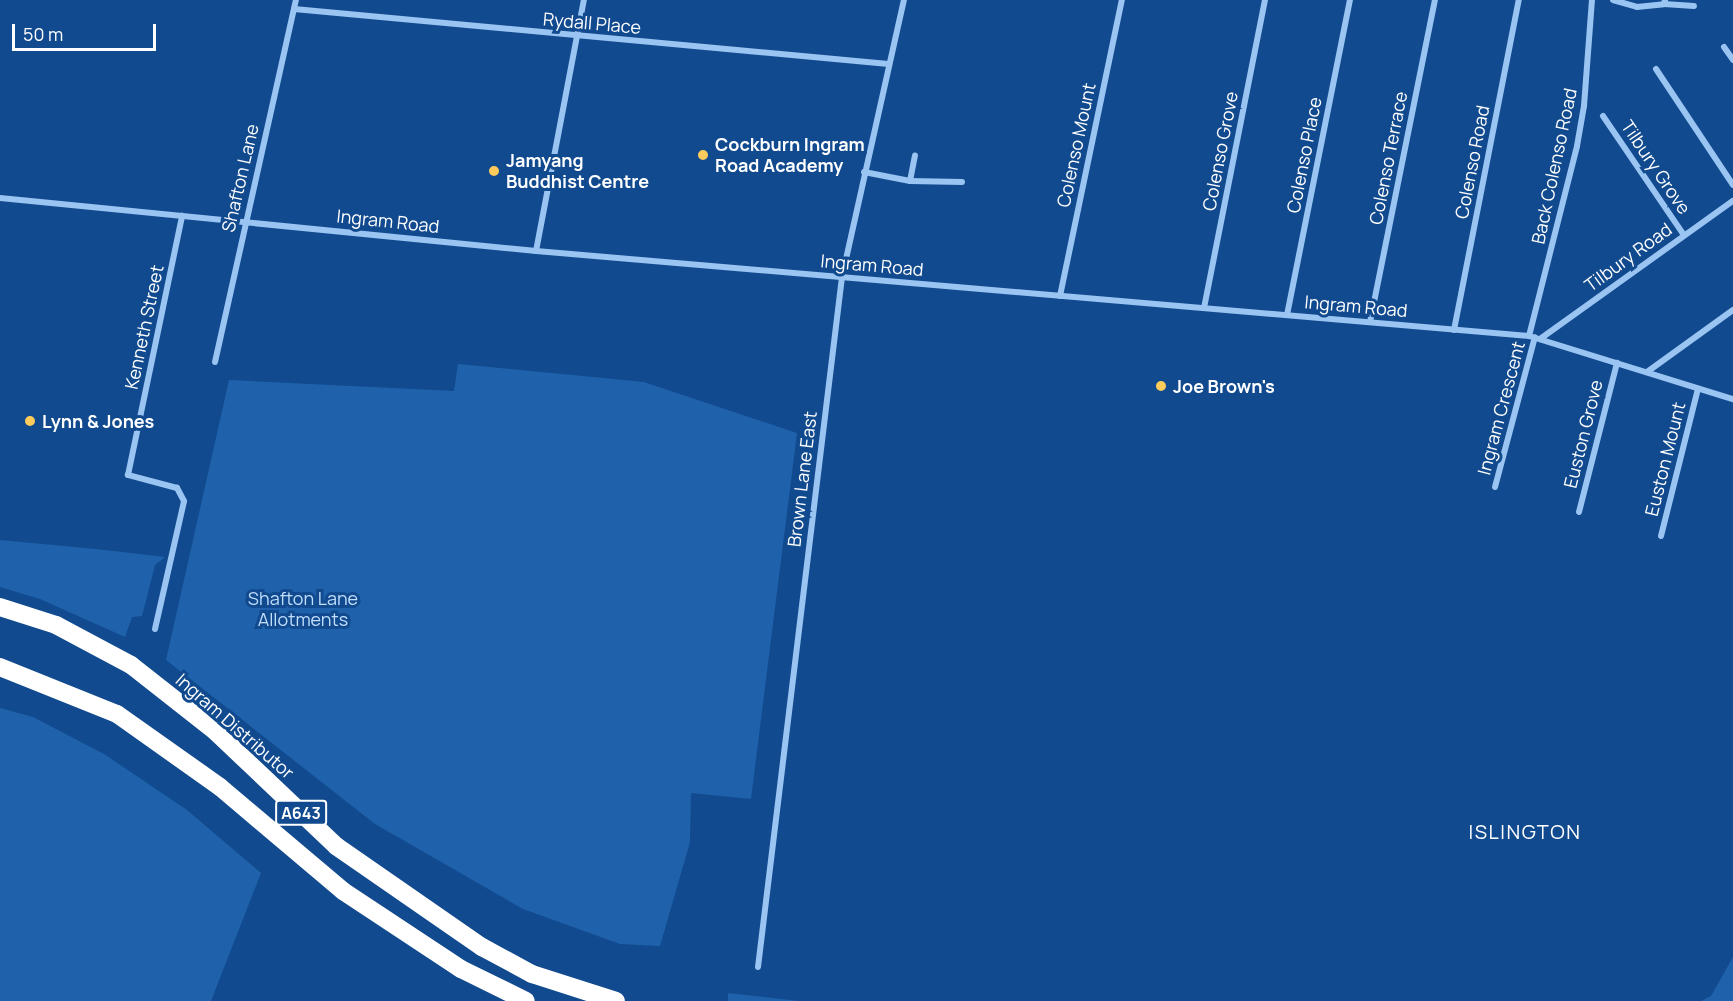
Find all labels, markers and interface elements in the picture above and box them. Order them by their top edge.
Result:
street label: Rydall Place [542,8,642,38]
scale bar [15,12,159,50]
text: 50 m [23,22,63,46]
street label: Colenso Mount [1052,81,1100,209]
street label: Back Colenso Road [1527,86,1581,246]
street label: Colenso Grove [1198,90,1242,212]
street label: Colenso Terrace [1365,90,1411,226]
street label: Colenso Place [1282,95,1326,215]
street label: Colenso Road [1450,103,1494,221]
street label: Tilbury Grove [1617,116,1695,218]
street label: Shafton Lane [217,122,263,234]
place label: Cockburn Ingram Road Academy [715,134,865,176]
marker: Cockburn Ingram Road Academy [696,148,710,162]
place label: Jamyang Buddhist Centre [506,150,649,192]
marker: Jamyang Buddhist Centre [487,164,501,178]
street label: Ingram Road [336,205,440,237]
street label: Tilbury Road [1580,218,1676,296]
street label: Ingram Road [820,250,924,280]
street label: Kenneth Street [120,263,168,391]
street label: Ingram Road [1304,291,1408,321]
street label: Ingram Crescent [1473,339,1529,477]
place label: Joe Brown's [1173,375,1275,397]
street label: Euston Grove [1559,378,1607,490]
marker: Joe Brown's [1154,379,1168,393]
street label: Euston Mount [1640,400,1690,518]
place label: Lynn & Jones [42,410,154,432]
street label: Brown Lane East [783,410,821,548]
marker: Lynn & Jones [23,414,37,428]
park label: Shafton Lane Allotments [248,588,358,630]
street label: Ingram Distributor [171,669,299,783]
road number: A643 [274,800,328,826]
district label: ISLINGTON [1469,819,1581,843]

